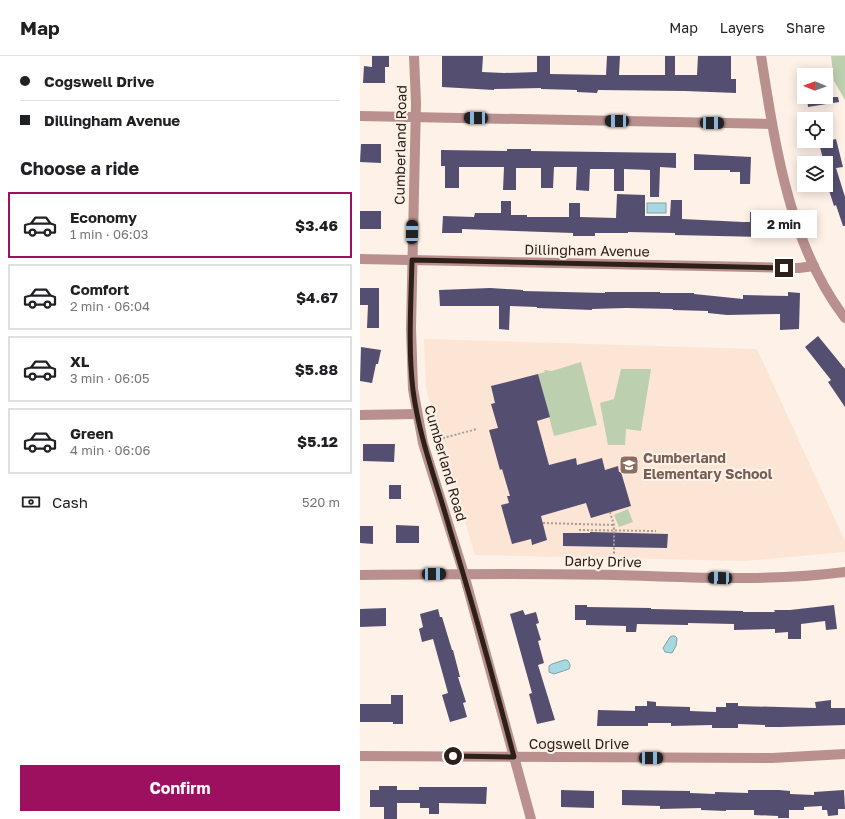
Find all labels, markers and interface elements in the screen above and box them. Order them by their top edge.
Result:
text: Map [20,16,60,39]
text: Map [669,19,698,36]
text: Layers [720,19,764,36]
text: Share [786,19,825,36]
north arrow [797,68,833,104]
map controls [797,68,833,192]
text: Cogswell Drive [44,72,154,90]
street label: Cumberland Road [390,85,410,205]
text: Dillingham Avenue [44,111,180,129]
car [464,112,488,124]
button: locate [797,112,833,148]
car [605,115,629,127]
car [700,117,724,129]
button: layers [797,156,833,192]
text: Choose a ride [20,157,139,179]
icon: car [22,207,58,243]
text: Economy [70,208,137,226]
callout: 2 min [751,210,817,238]
text: $3.46 [295,216,338,234]
text: 2 min [767,216,801,232]
car [406,220,418,244]
text: 1 min · 06:03 [70,226,148,242]
street label: Dillingham Avenue [524,240,650,260]
route end [775,259,793,277]
icon: car [22,279,58,315]
text: Comfort [70,280,129,298]
text: $4.67 [296,288,338,306]
text: 2 min · 06:04 [70,298,150,314]
icon: car [22,351,58,387]
text: XL [70,352,89,370]
text: $5.88 [295,360,338,378]
text: 3 min · 06:05 [70,370,150,386]
street label: Cumberland Road [421,403,471,523]
icon: car [22,423,58,459]
text: Green [70,424,113,442]
text: $5.12 [297,432,338,450]
text: 4 min · 06:06 [70,442,150,458]
place label: Cumberland Elementary School [643,449,773,482]
school or university icon: Cumberland Elementary School [618,454,640,476]
icon: cash [20,491,42,513]
text: Cash [52,493,88,511]
text: 520 m [302,494,340,510]
street label: Darby Drive [564,552,642,570]
car [422,568,446,580]
car [708,572,732,584]
street label: Cogswell Drive [529,735,629,752]
route start [444,747,462,765]
car [639,752,663,764]
button: Confirm [20,765,340,811]

